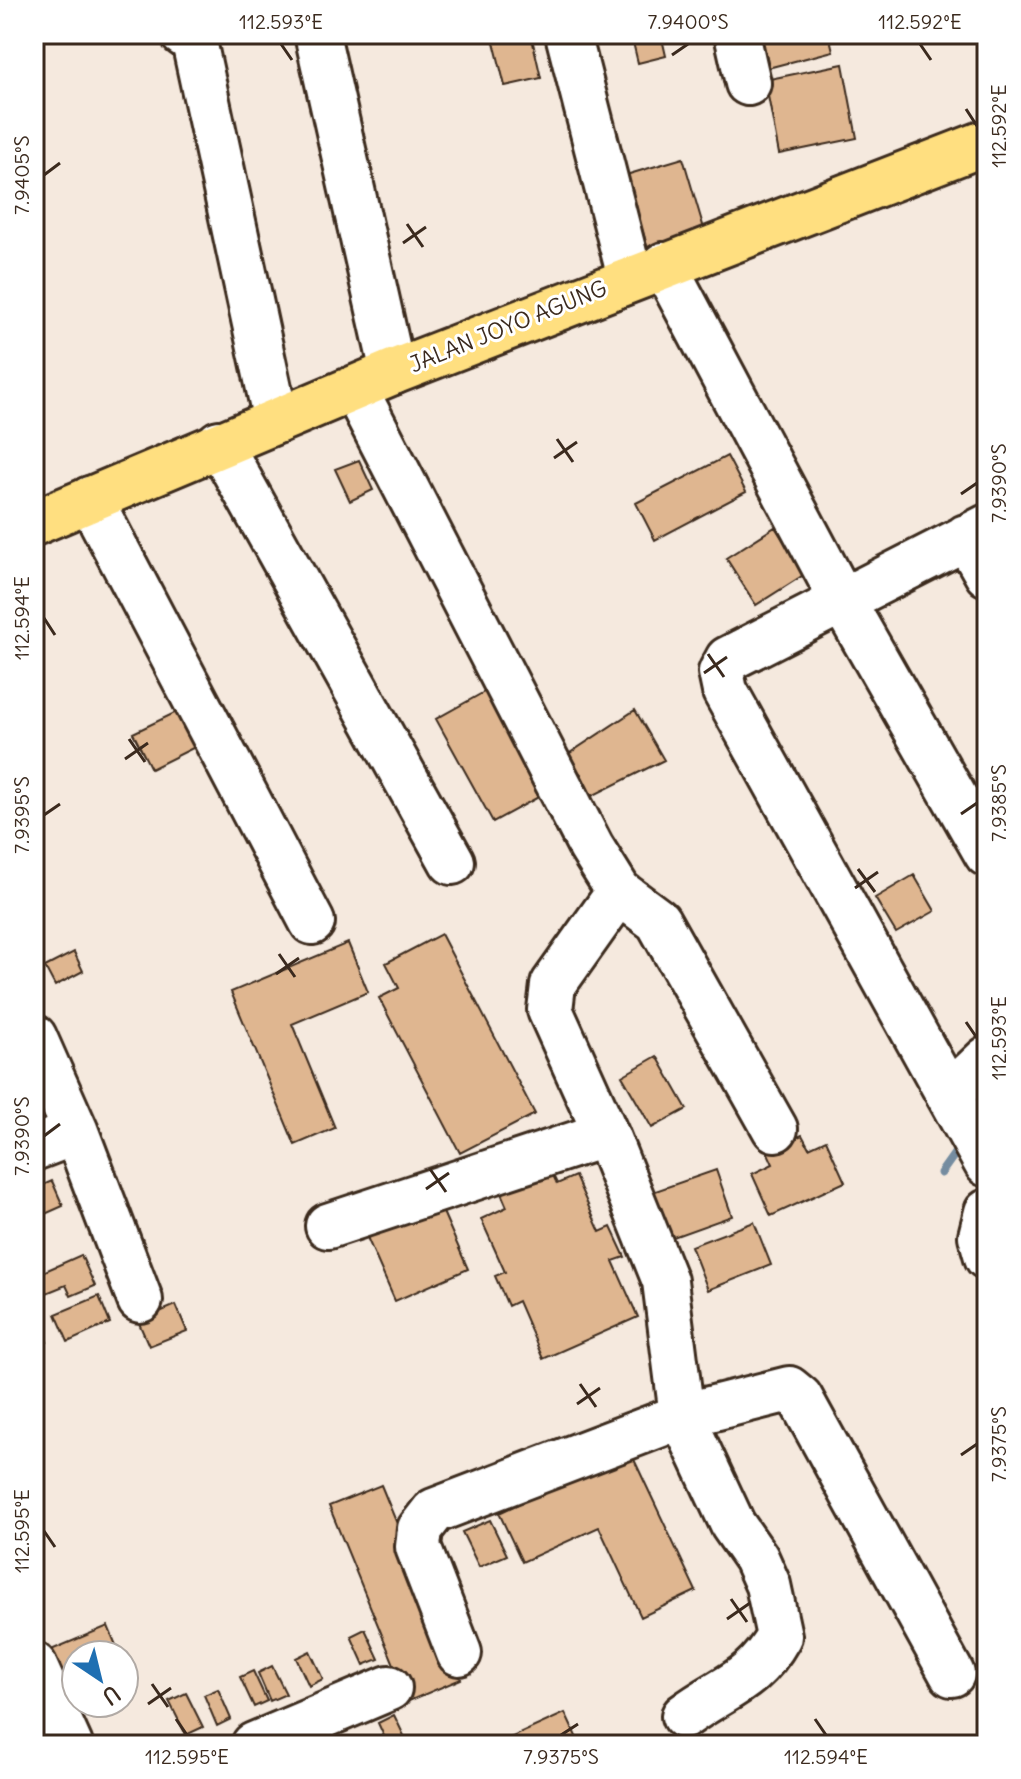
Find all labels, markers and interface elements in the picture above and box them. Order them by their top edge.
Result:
text: 112.593°E [239,9,323,34]
text: 7.9400°S [647,9,729,34]
text: 112.592°E [878,9,962,34]
text: 112.592°E [986,84,1011,168]
text: 7.9405°S [9,135,34,215]
street label: JALAN JOYO AGUNG [405,274,611,378]
text: 7.9390°S [986,443,1011,523]
text: 112.594°E [9,576,34,660]
text: 7.9385°S [986,764,1011,842]
text: 7.9395°S [9,776,34,854]
text: 112.593°E [986,996,1011,1080]
text: 7.9390°S [9,1096,34,1176]
text: 7.9375°S [986,1406,1011,1482]
text: 112.595°E [9,1489,34,1573]
north arrow [60,1639,140,1719]
text: U [97,1680,126,1711]
text: 112.595°E [145,1744,229,1769]
text: 7.9375°S [523,1744,599,1769]
text: 112.594°E [784,1744,868,1769]

